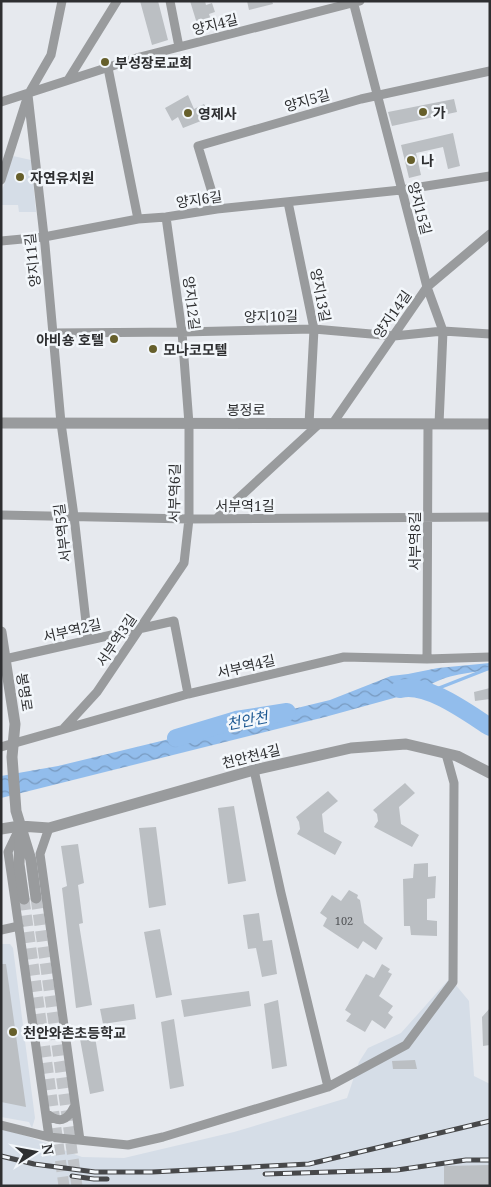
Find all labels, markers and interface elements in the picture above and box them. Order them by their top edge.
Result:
street label: 양지4길 [190,9,240,39]
place label: 부성장로교회 [115,53,192,72]
marker: 부성장로교회 [99,56,111,68]
street label: 양지5길 [282,84,332,116]
place label: 가 [433,103,446,122]
place label: 영제사 [198,104,237,123]
marker: 가 [417,106,429,118]
marker: 영제사 [182,107,194,119]
place label: 나 [421,151,434,170]
marker: 나 [405,154,417,166]
place label: 자연유치원 [30,168,94,187]
marker: 자연유치원 [14,171,26,183]
street label: 양지15길 [404,179,436,237]
street label: 양지6길 [175,186,223,212]
street label: 양지11길 [20,232,44,288]
street label: 양지13길 [306,267,336,323]
street label: 양지12길 [179,275,205,331]
street label: 양지14길 [369,286,415,342]
street label: 양지10길 [244,306,298,326]
place label: 아비숑 호텔 [36,330,104,349]
marker: 아비숑 호텔 [108,333,120,345]
place label: 모나코모텔 [163,340,228,359]
marker: 모나코모텔 [147,343,159,355]
street label: 봉정로 [227,400,265,419]
street label: 서부역6길 [164,463,184,523]
street label: 서부역1길 [215,496,275,515]
street label: 서부역5길 [49,502,75,564]
street label: 서부역8길 [405,511,424,571]
street label: 서부역3길 [92,610,140,670]
street label: 서부역2길 [41,614,103,646]
street label: 서부역4길 [215,650,277,682]
street label: 봉명로 [13,671,37,713]
water label: 천안천 [225,706,271,734]
street label: 천안천4길 [220,740,282,772]
house number: 102 [335,913,353,928]
place label: 천안와촌초등학교 [23,1023,126,1042]
marker: 천안와촌초등학교 [7,1026,19,1038]
north arrow [10,1127,60,1177]
text: N [38,1142,59,1157]

